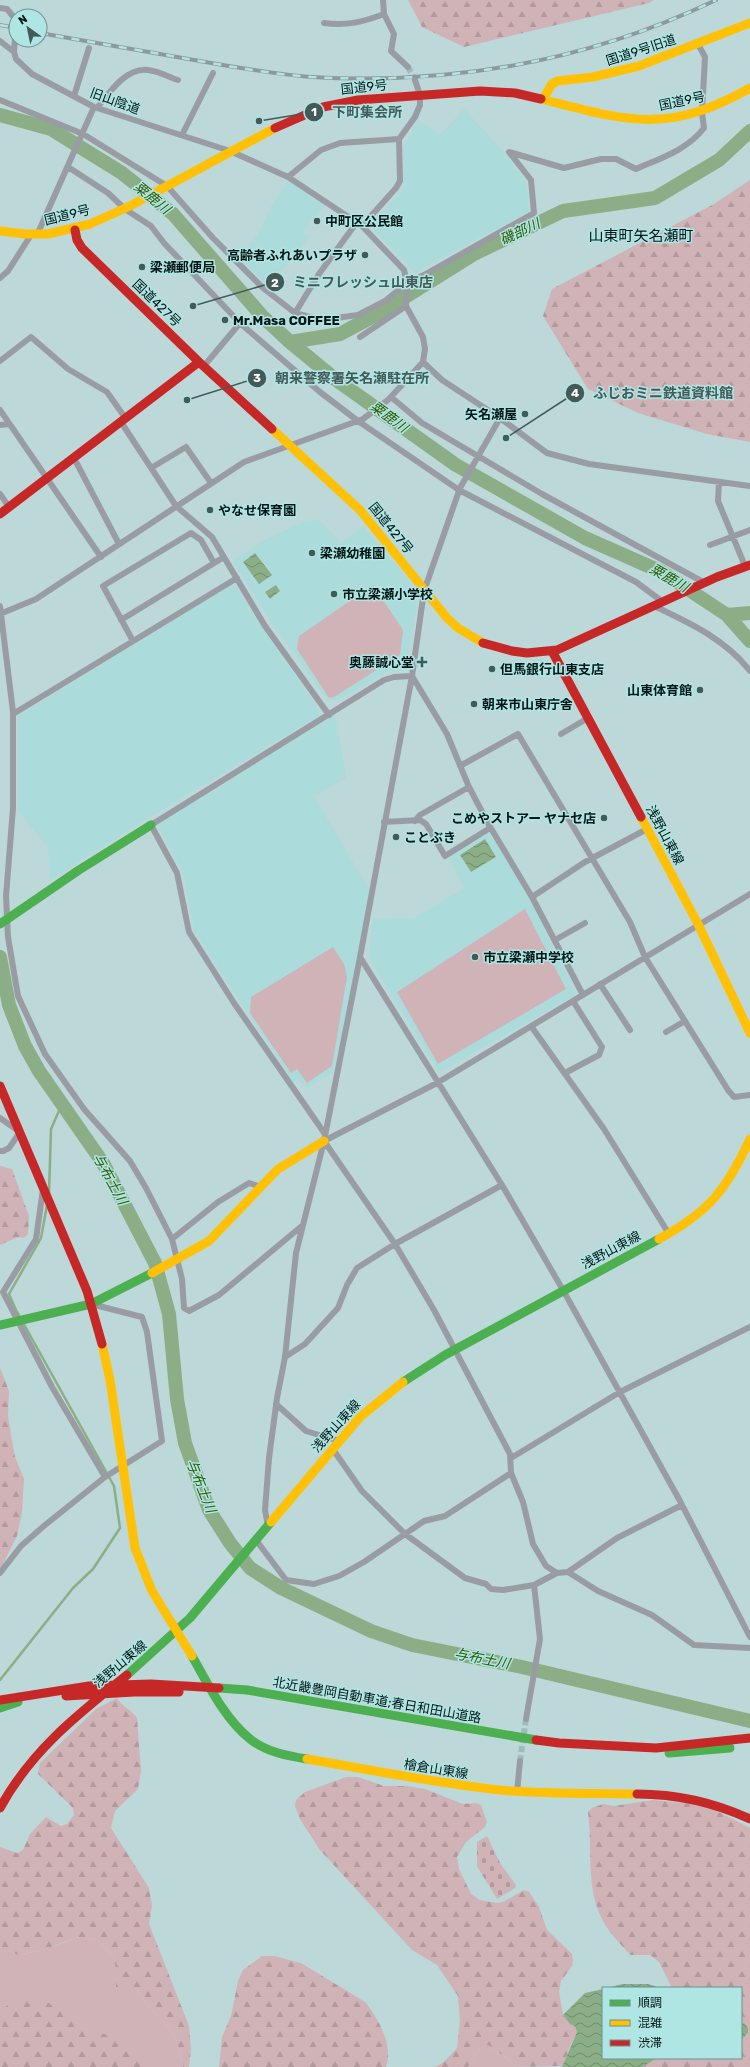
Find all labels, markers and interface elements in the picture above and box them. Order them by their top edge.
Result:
north arrow [8,8,48,48]
text: N [16,12,30,28]
street label: 国道9号旧道 [604,32,678,68]
street label: 国道9号 [340,77,388,97]
street label: 旧山陰道 [88,85,142,117]
street label: 国道9号 [658,89,706,113]
callout: 下町集会所 [304,99,410,125]
text: 下町集会所 [332,104,402,121]
text: 1 [311,105,317,119]
water label: 粟鹿川 [130,178,175,219]
street label: 国道9号 [43,202,91,228]
place label: 中町区公民館 [325,214,403,229]
water label: 磯部川 [497,215,544,249]
marker: 中町区公民館 [312,216,322,226]
district label: 山東町矢名瀬町 [588,227,694,245]
place label: 高齢者ふれあいプラザ [227,248,357,263]
marker: 高齢者ふれあいプラザ [360,250,370,260]
place label: 梁瀬郵便局 [150,260,215,275]
marker: 梁瀬郵便局 [137,262,147,272]
callout: ミニフレッシュ山東店 [265,269,441,295]
text: ミニフレッシュ山東店 [293,274,433,291]
street label: 国道427号 [130,276,184,330]
text: 2 [271,276,279,290]
place label: Mr.Masa COFFEE [233,313,340,328]
marker: Mr.Masa COFFEE [220,315,230,325]
callout: 朝来警察署矢名瀬駐在所 [247,365,437,391]
text: 朝来警察署矢名瀬駐在所 [275,370,429,387]
text: 3 [253,371,261,385]
callout: ふじおミニ鉄道資料館 [565,380,741,406]
text: ふじおミニ鉄道資料館 [593,385,733,402]
text: 4 [571,386,579,400]
water label: 粟鹿川 [367,398,413,437]
place label: 矢名瀬屋 [465,407,517,422]
marker: 矢名瀬屋 [520,409,530,419]
street label: 国道427号 [366,499,416,557]
place label: やなせ保育園 [218,503,296,518]
marker: やなせ保育園 [205,505,215,515]
place label: 梁瀬幼稚園 [320,546,385,561]
marker: 梁瀬幼稚園 [307,548,317,558]
water label: 粟鹿川 [647,560,693,597]
place label: 市立梁瀬小学校 [342,587,433,602]
marker: 市立梁瀬小学校 [329,589,339,599]
place label: 奥藤誠心堂 [349,655,414,670]
marker: 奥藤誠心堂 [417,657,427,667]
place label: 但馬銀行山東支店 [500,662,604,677]
marker: 但馬銀行山東支店 [487,664,497,674]
place label: 山東体育館 [627,683,692,698]
marker: 山東体育館 [695,685,705,695]
place label: 朝来市山東庁舎 [482,697,573,712]
marker: 朝来市山東庁舎 [469,699,479,709]
street label: 浅野山東線 [643,803,687,867]
place label: こめやストアー ヤナセ店 [451,811,596,826]
marker: こめやストアー ヤナセ店 [599,813,609,823]
place label: ことぶき [404,830,456,845]
marker: ことぶき [391,832,401,842]
place label: 市立梁瀬中学校 [483,950,574,965]
marker: 市立梁瀬中学校 [470,952,480,962]
water label: 与布土川 [89,1150,132,1209]
street label: 浅野山東線 [579,1228,643,1272]
street label: 浅野山東線 [309,1397,363,1455]
water label: 与布土川 [183,1457,220,1517]
street label: 浅野山東線 [90,1637,150,1691]
water label: 与布土川 [453,1645,513,1673]
street label: 北近畿豊岡自動車道;春日和田山道路 [272,1674,482,1726]
street label: 檜倉山東線 [403,1757,469,1781]
legend [602,1987,742,2059]
text: 順調 [638,1996,662,2010]
text: 混雑 [638,2016,662,2030]
text: 渋滞 [638,2036,662,2050]

